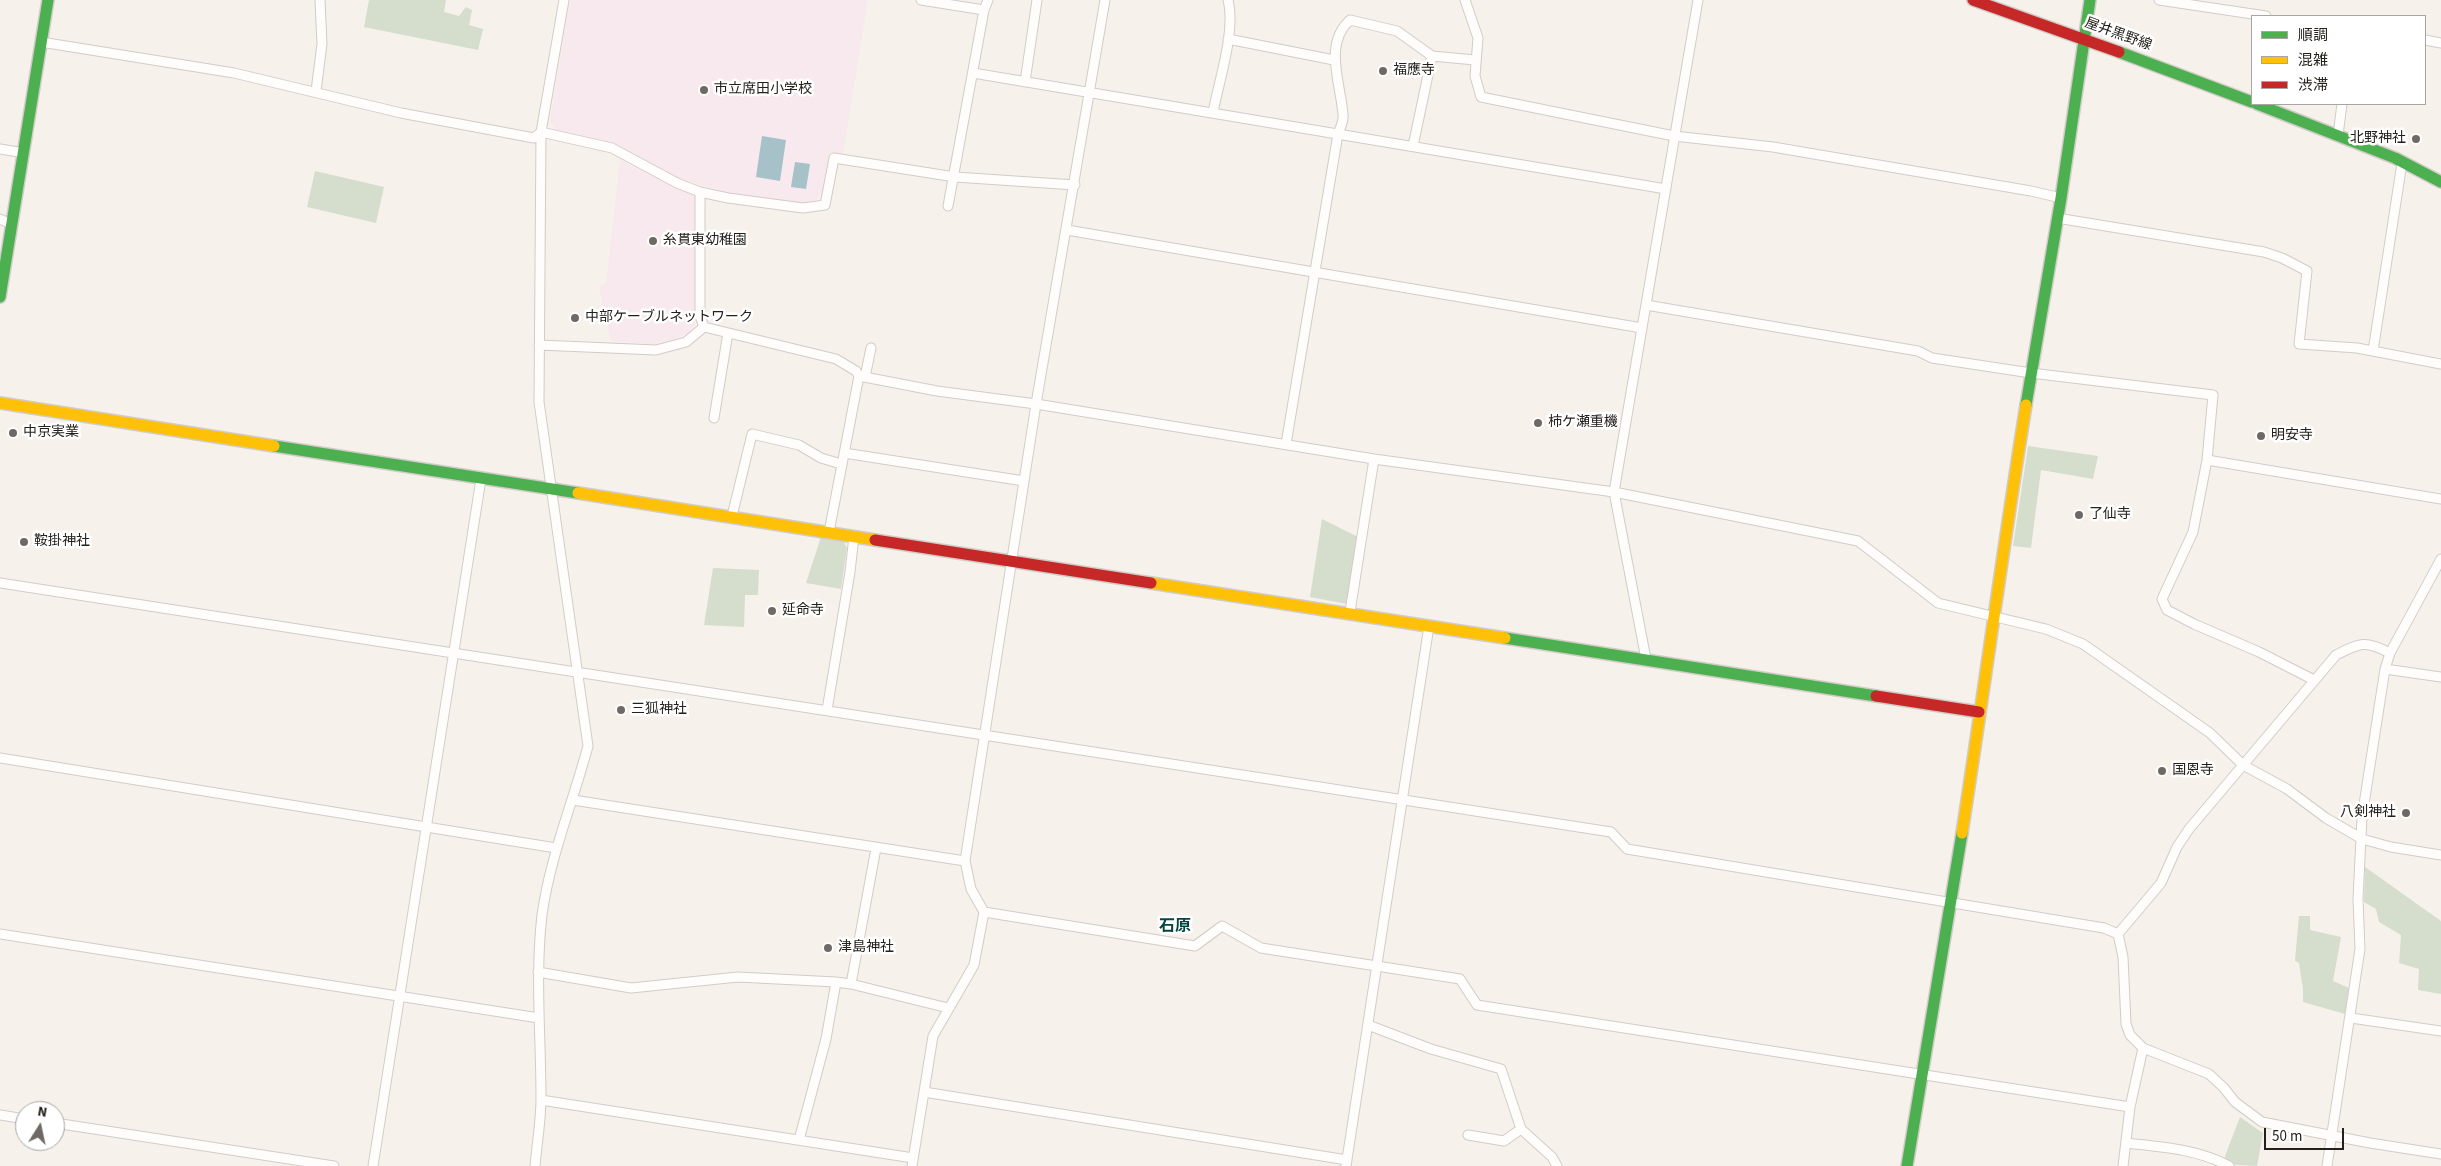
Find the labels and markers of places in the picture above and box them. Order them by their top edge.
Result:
place label: 福應寺 [1393,63,1435,79]
marker: 福應寺 [1377,65,1389,77]
place label: 市立席田小学校 [714,82,812,98]
marker: 市立席田小学校 [698,84,710,96]
place label: 北野神社 [2350,131,2406,147]
marker: 北野神社 [2410,133,2422,145]
place label: 糸貫東幼稚園 [663,233,747,249]
marker: 糸貫東幼稚園 [647,235,659,247]
place label: 中部ケーブルネットワーク [585,310,753,326]
marker: 中部ケーブルネットワーク [569,312,581,324]
place label: 柿ケ瀬重機 [1548,415,1618,431]
marker: 柿ケ瀬重機 [1532,417,1544,429]
place label: 中京実業 [23,425,79,441]
marker: 中京実業 [7,427,19,439]
place label: 明安寺 [2271,428,2313,444]
marker: 明安寺 [2255,430,2267,442]
place label: 了仙寺 [2089,507,2131,523]
marker: 了仙寺 [2073,509,2085,521]
place label: 鞍掛神社 [34,534,90,550]
marker: 鞍掛神社 [18,536,30,548]
place label: 延命寺 [782,603,824,619]
marker: 延命寺 [766,605,778,617]
place label: 三狐神社 [631,702,687,718]
marker: 三狐神社 [615,704,627,716]
place label: 国恩寺 [2172,763,2214,779]
marker: 国恩寺 [2156,765,2168,777]
place label: 八剣神社 [2340,805,2396,821]
marker: 八剣神社 [2400,807,2412,819]
place label: 津島神社 [838,940,894,956]
marker: 津島神社 [822,942,834,954]

